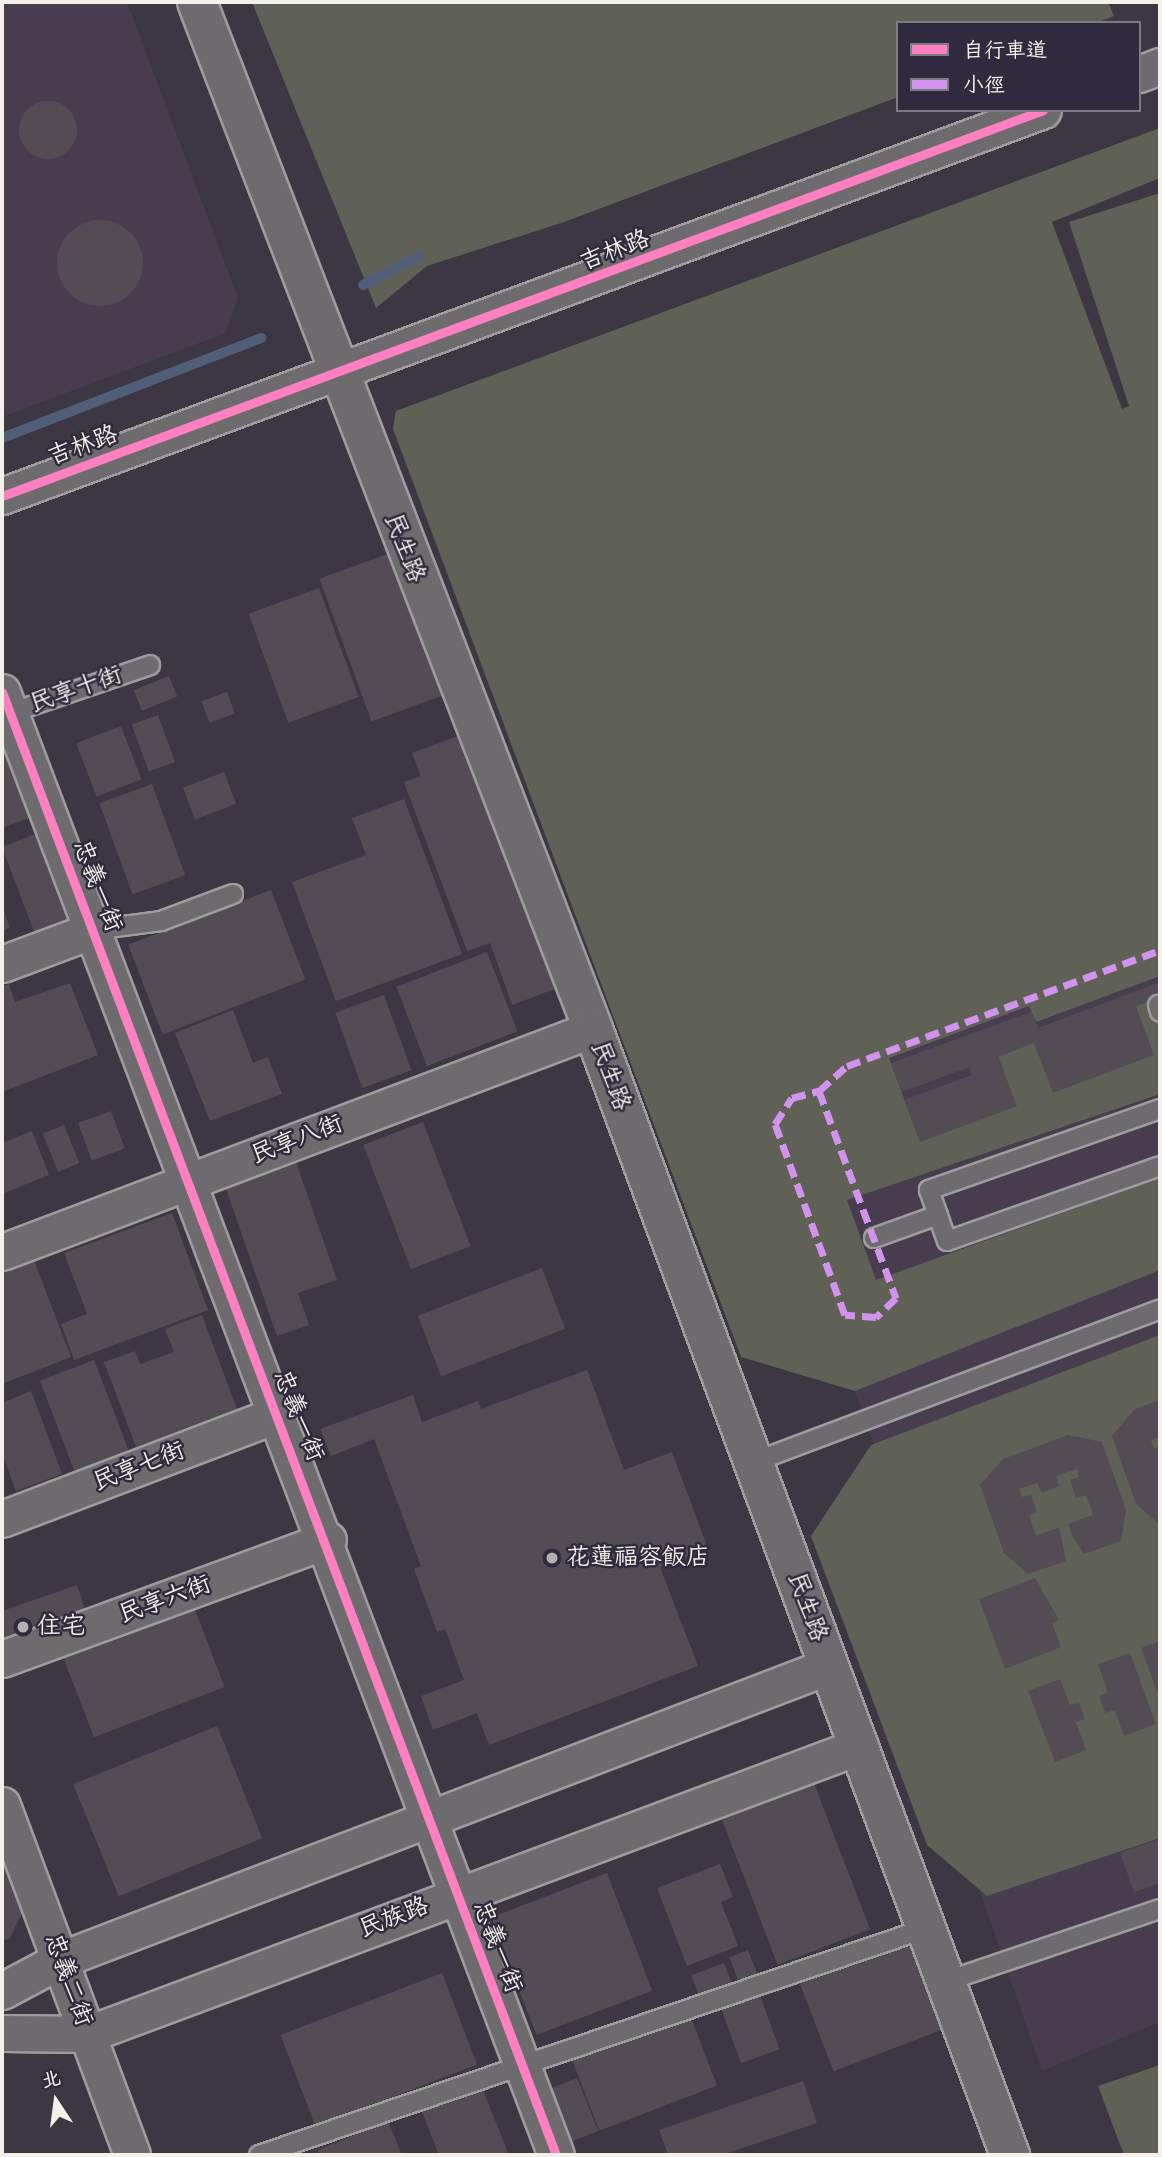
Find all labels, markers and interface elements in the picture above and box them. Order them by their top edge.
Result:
legend [896,21,1141,112]
text: 自行車道 [963,37,1047,65]
text: 小徑 [963,72,1005,100]
street label: 吉林路 [576,225,654,277]
street label: 吉林路 [44,420,122,472]
street label: 民生路 [378,509,430,587]
street label: 民享十街 [26,661,126,719]
street label: 忠義一街 [66,836,128,936]
street label: 民生路 [584,1037,636,1115]
street label: 民享八街 [247,1109,347,1171]
street label: 忠義一街 [267,1366,329,1466]
street label: 民享七街 [89,1436,189,1498]
place label: 花蓮福容飯店 [566,1544,710,1572]
marker: 花蓮福容飯店 [544,1550,560,1566]
street label: 民生路 [781,1568,833,1646]
street label: 民享六街 [115,1570,215,1630]
place label: 住宅 [37,1613,85,1641]
marker: 住宅 [15,1619,31,1635]
street label: 民族路 [355,1892,433,1944]
street label: 忠義一街 [466,1897,528,1997]
street label: 忠義二街 [38,1930,98,2030]
north arrow [21,2066,91,2136]
text: 北 [39,2066,63,2094]

